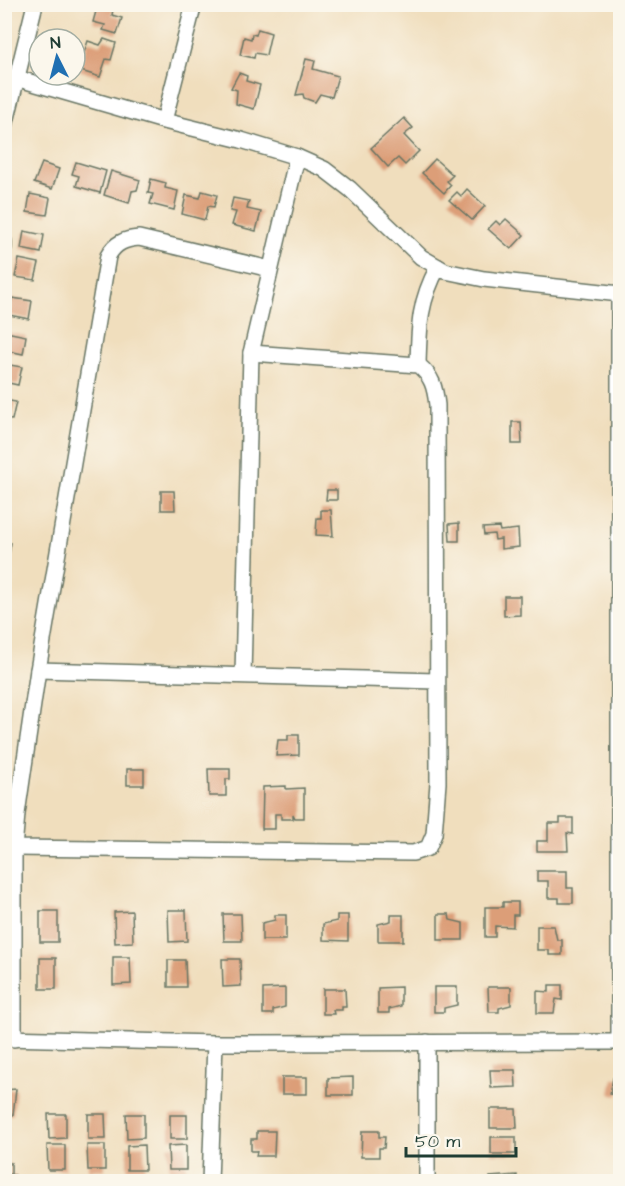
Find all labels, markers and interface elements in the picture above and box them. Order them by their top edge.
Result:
north arrow [27,27,87,87]
text: N [49,32,62,55]
scale bar [406,1120,516,1158]
text: 50 m [415,1129,460,1154]

